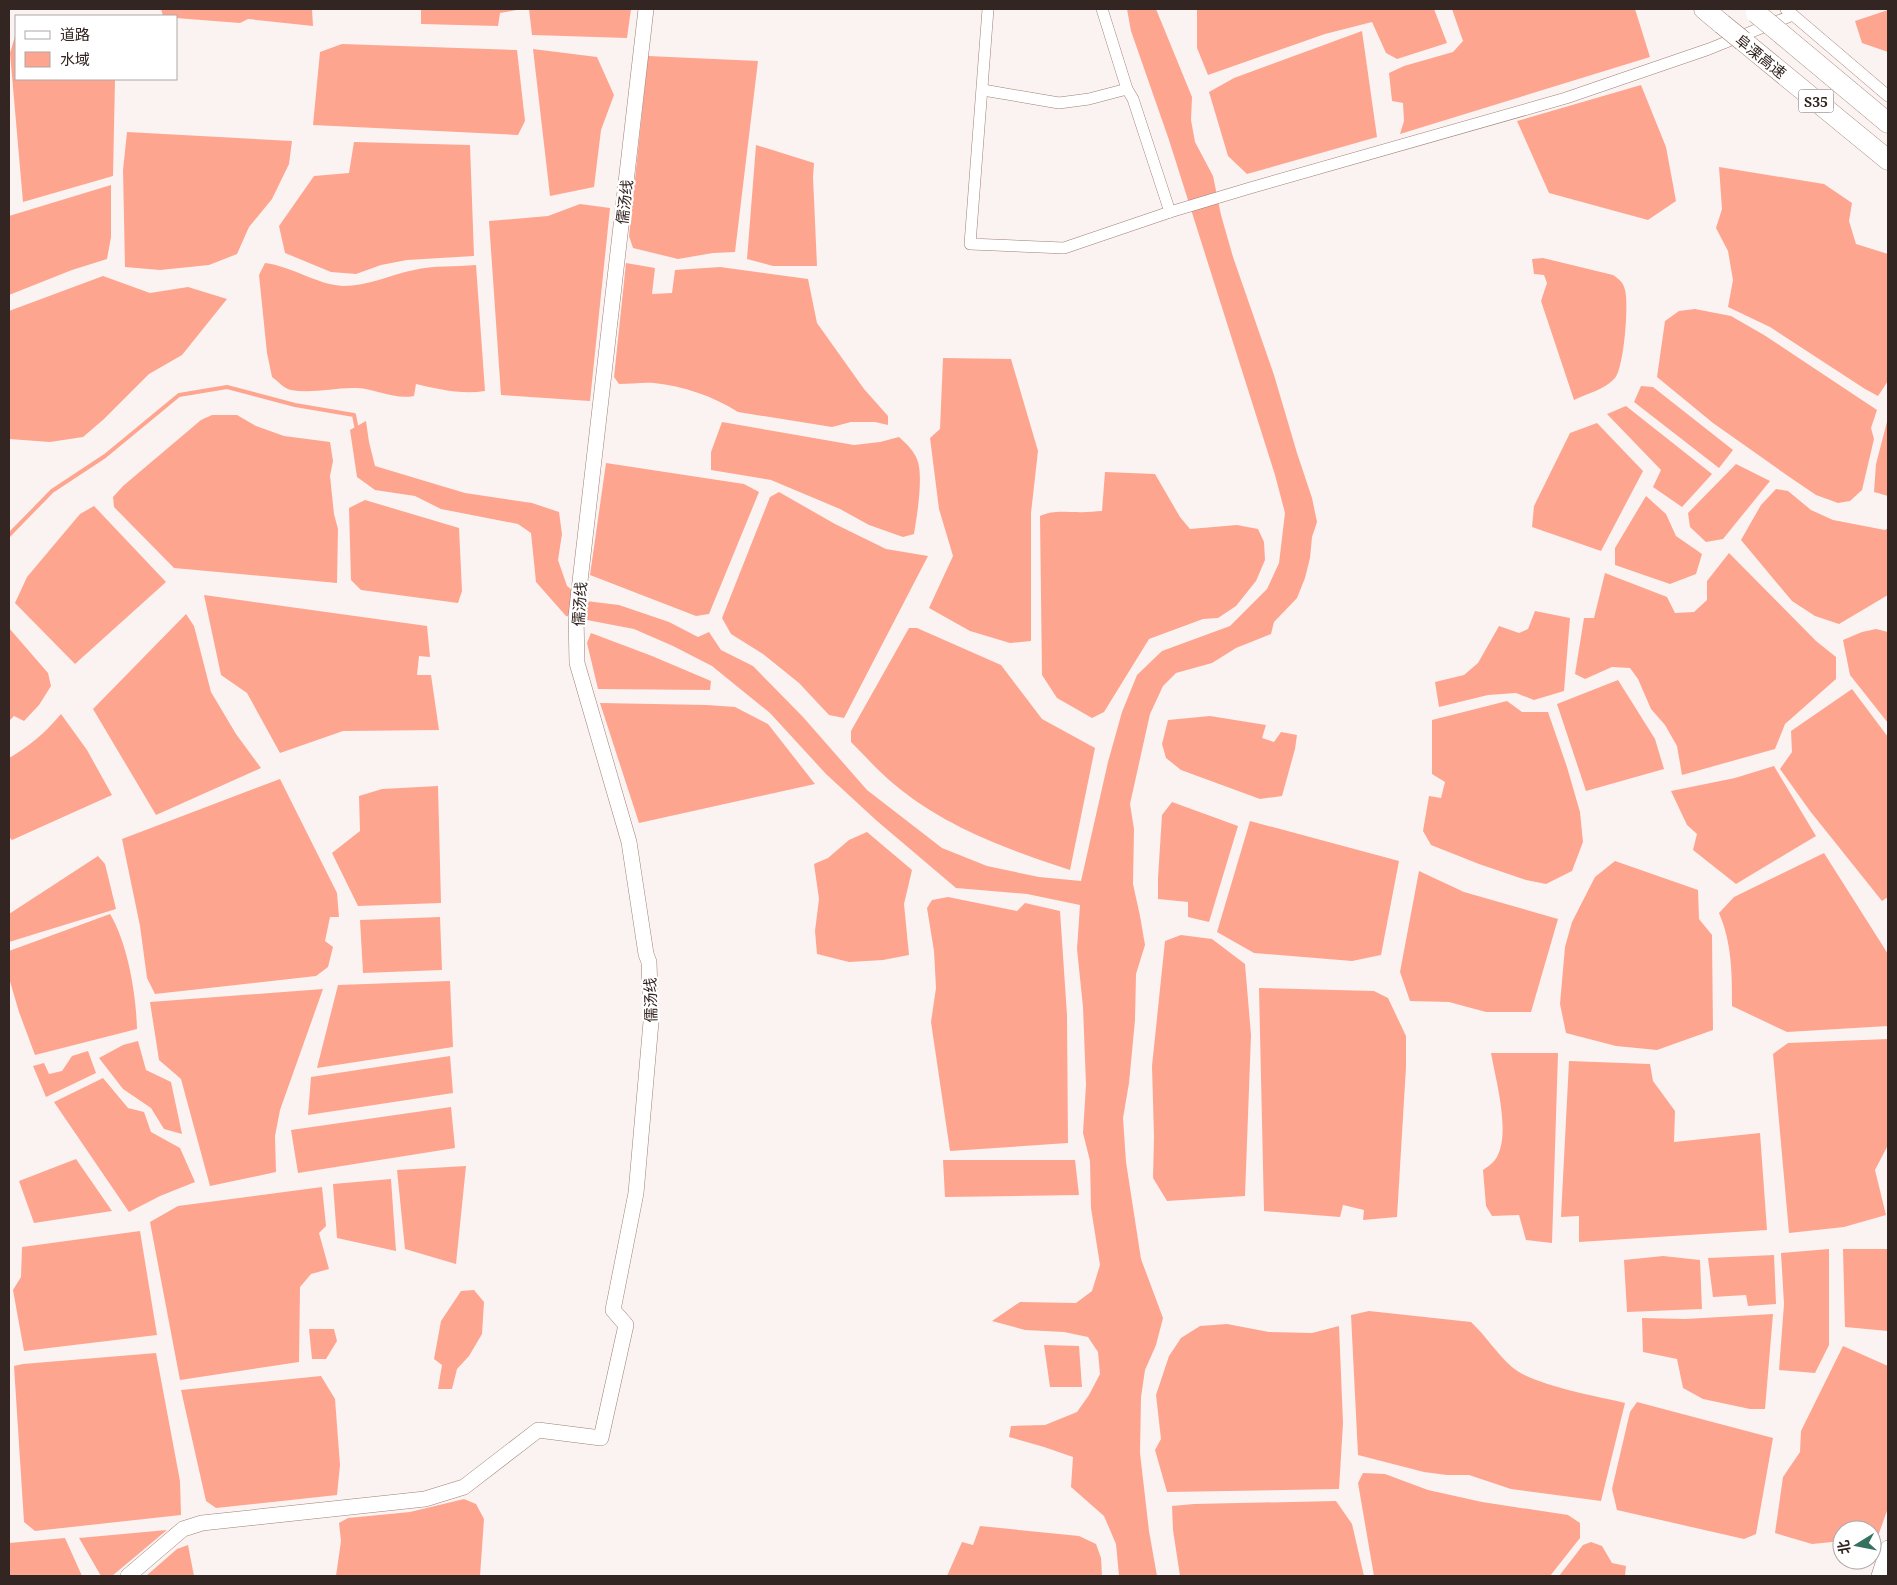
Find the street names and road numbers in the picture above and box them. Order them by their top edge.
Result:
street label: 阜溧高速 [1731,29,1791,83]
road number: S35 [1798,90,1834,112]
street label: 儒汤线 [611,178,637,226]
street label: 儒汤线 [567,581,591,627]
street label: 儒汤线 [640,977,660,1023]

